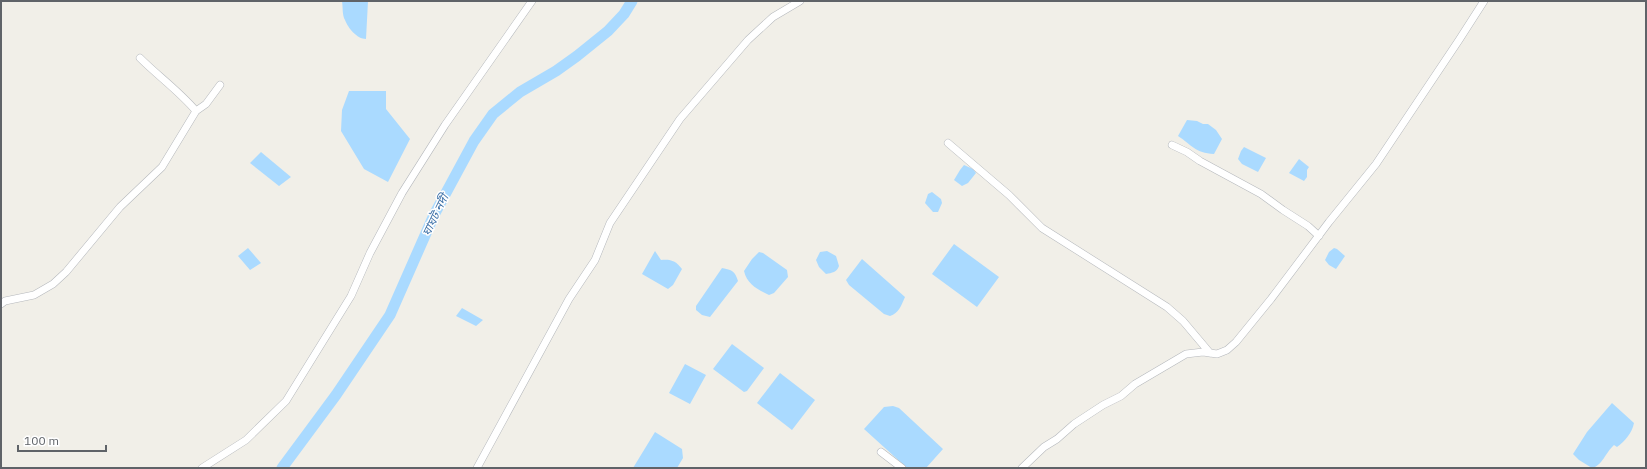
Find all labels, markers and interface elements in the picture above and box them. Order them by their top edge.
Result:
water label: ঘাঘট নদী [418,189,453,238]
scale bar [18,427,106,453]
text: 100 m [24,433,59,448]

